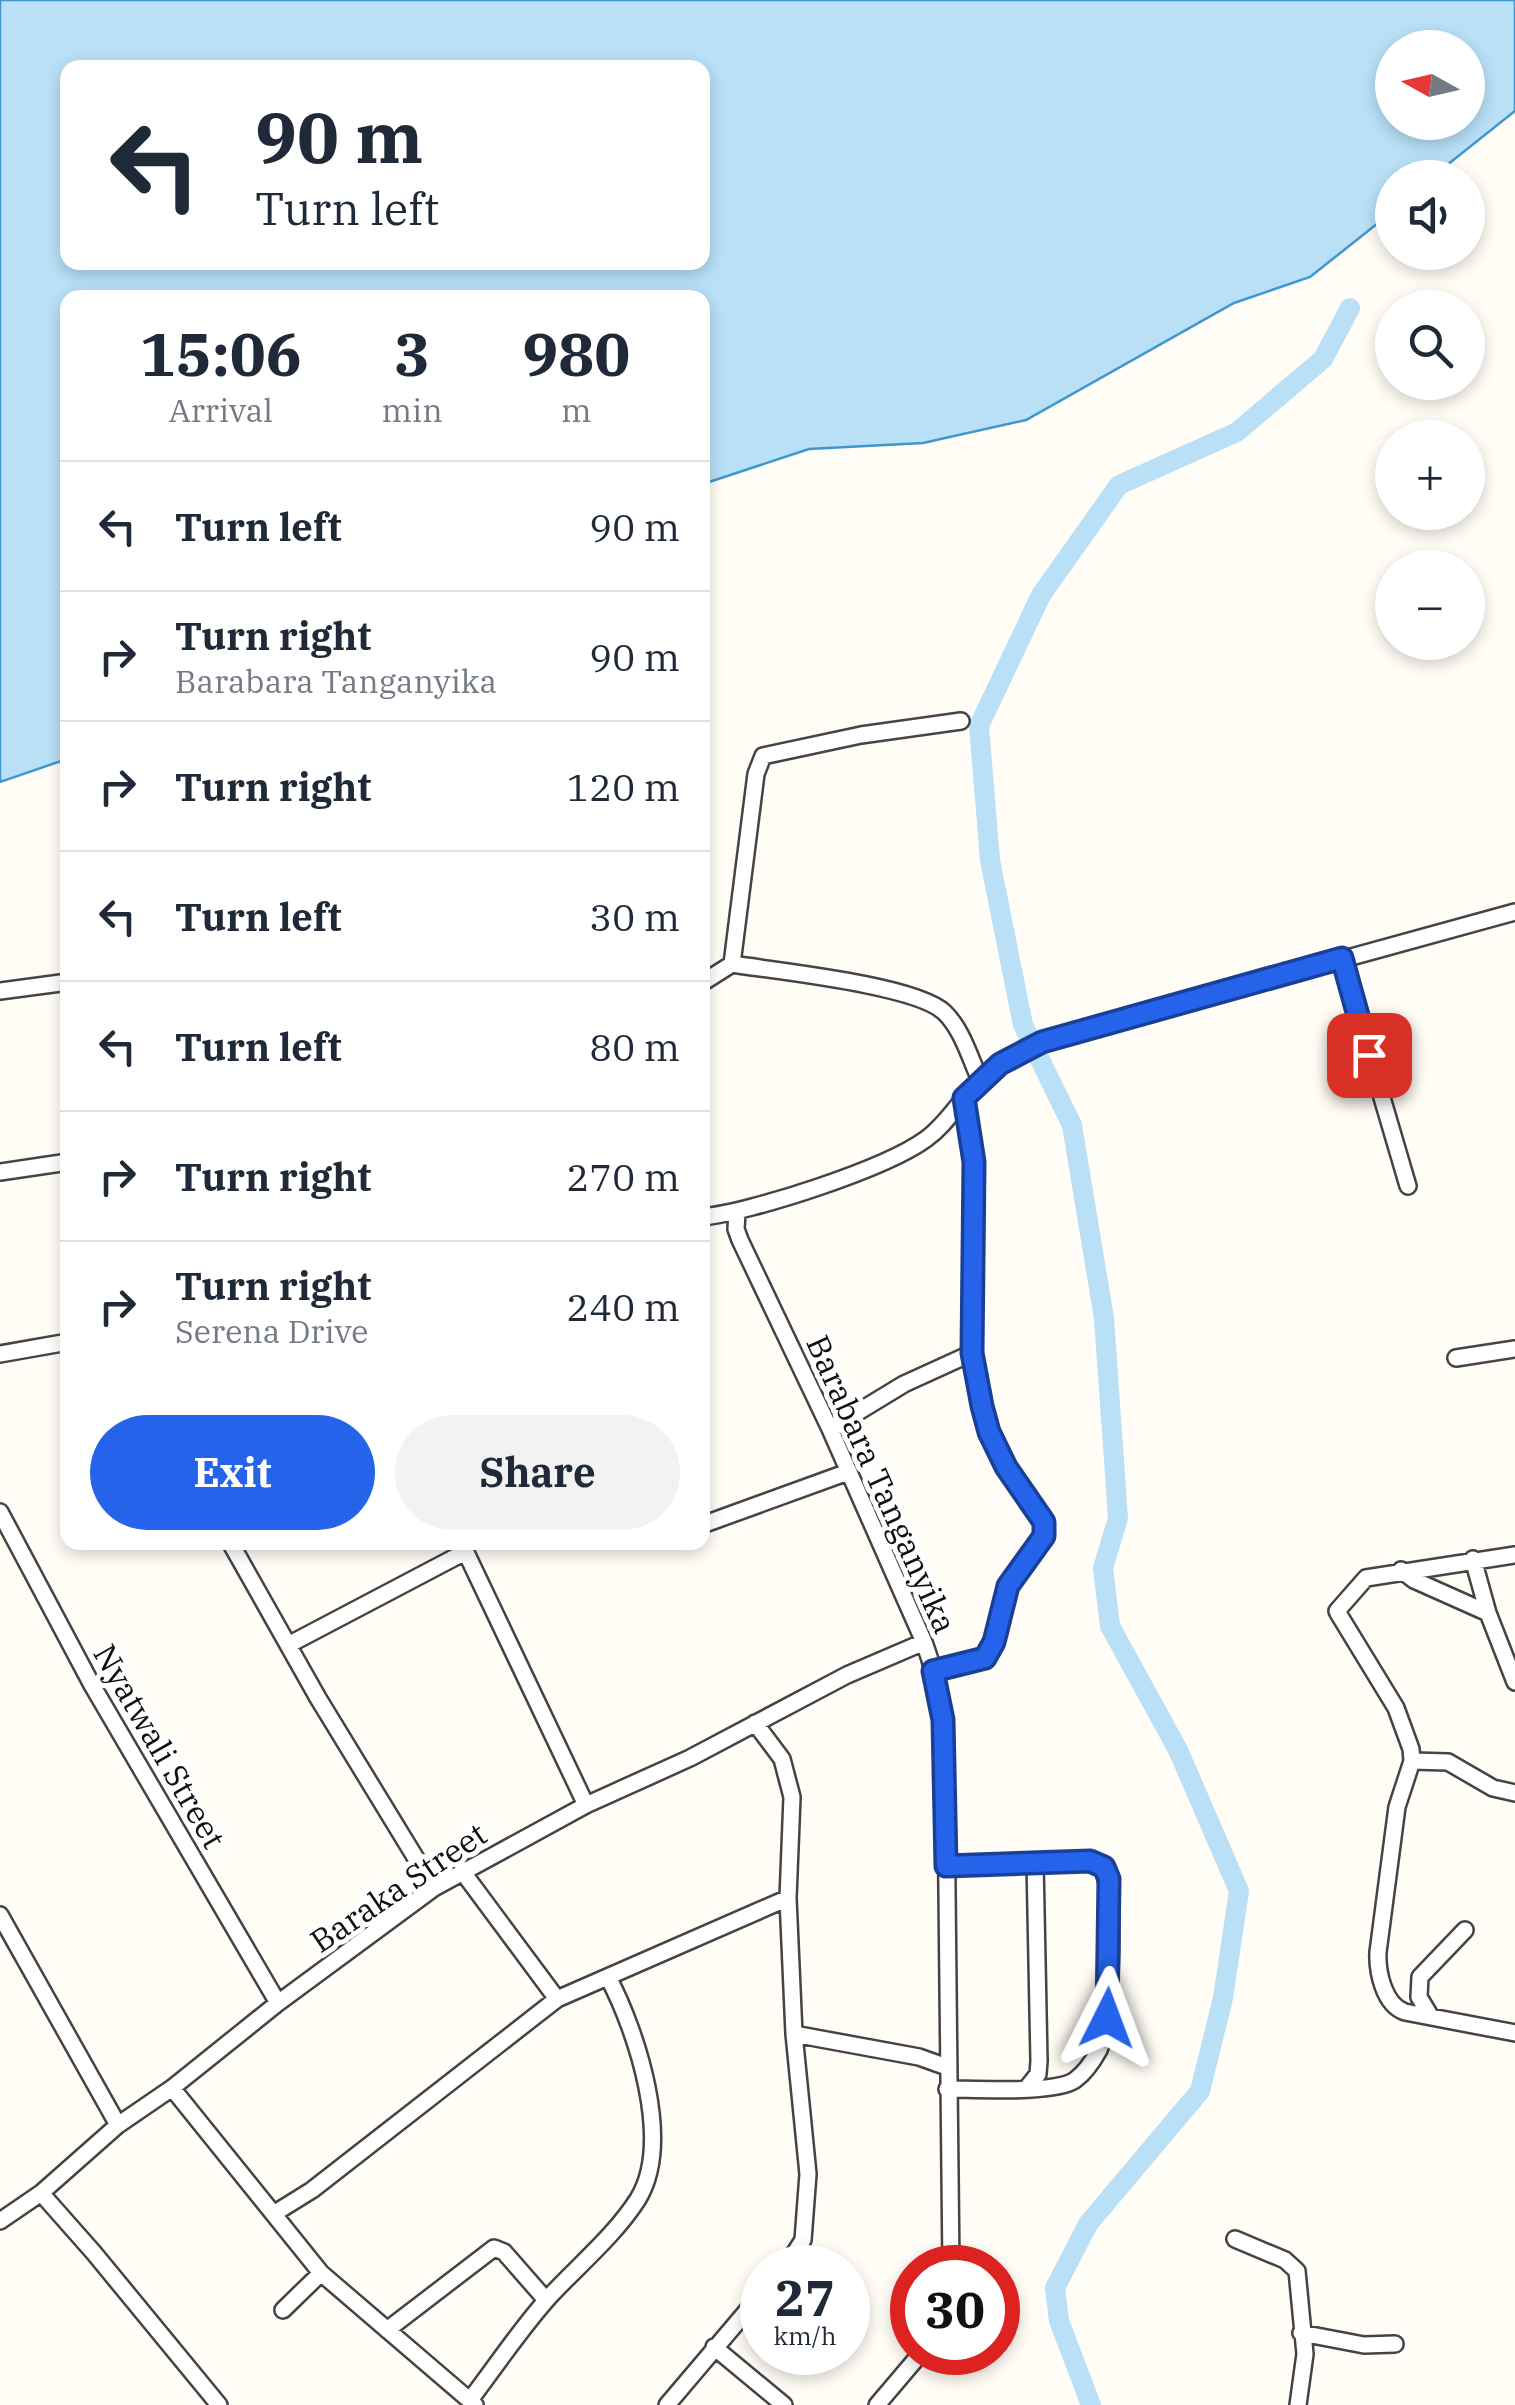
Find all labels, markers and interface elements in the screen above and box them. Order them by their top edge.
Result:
north arrow [1375,30,1485,140]
map controls [1375,30,1485,660]
text: 90 m [255,91,423,182]
icon: left [90,100,220,230]
button: sound [1375,160,1485,270]
text: Turn left [255,179,439,237]
button: search [1375,290,1485,400]
text: 15:06 [140,314,302,393]
text: 3 [394,314,430,393]
text: 980 [522,314,630,393]
text: Arrival [169,389,273,431]
text: min [382,389,443,431]
text: m [561,389,592,431]
button: + [1375,420,1485,530]
icon: left [90,499,145,554]
text: Turn left [175,502,342,551]
text: 90 m [589,502,680,551]
button: − [1375,550,1485,660]
text: Turn right [175,611,371,660]
icon: right [90,629,145,684]
text: 90 m [589,632,680,681]
text: Barabara Tanganyika [175,660,497,702]
icon: right [90,759,145,814]
text: Turn right [175,762,371,811]
text: 120 m [567,762,680,811]
icon: left [90,889,145,944]
text: Turn left [175,892,342,941]
text: 30 m [589,892,680,941]
pin [1327,1013,1412,1098]
icon: left [90,1019,145,1074]
text: Turn left [175,1022,342,1071]
text: 80 m [589,1022,680,1071]
icon: arrive [1342,1028,1397,1083]
icon: right [90,1149,145,1204]
text: Turn right [175,1152,371,1201]
text: 270 m [567,1152,680,1201]
text: Turn right [175,1261,371,1310]
icon: right [90,1279,145,1334]
text: 240 m [567,1282,680,1331]
text: Serena Drive [175,1310,368,1352]
street label: Barabara Tanganyika [797,1328,967,1640]
button: Exit [90,1415,375,1530]
button: Share [395,1415,680,1530]
street label: Nyatwali Street [85,1636,235,1856]
street label: Baraka Street [302,1813,494,1961]
position arrow [1055,1966,1159,2070]
speed limit sign: 30 [890,2245,1020,2375]
text: 27 [775,2265,835,2330]
text: km/h [773,2319,837,2352]

